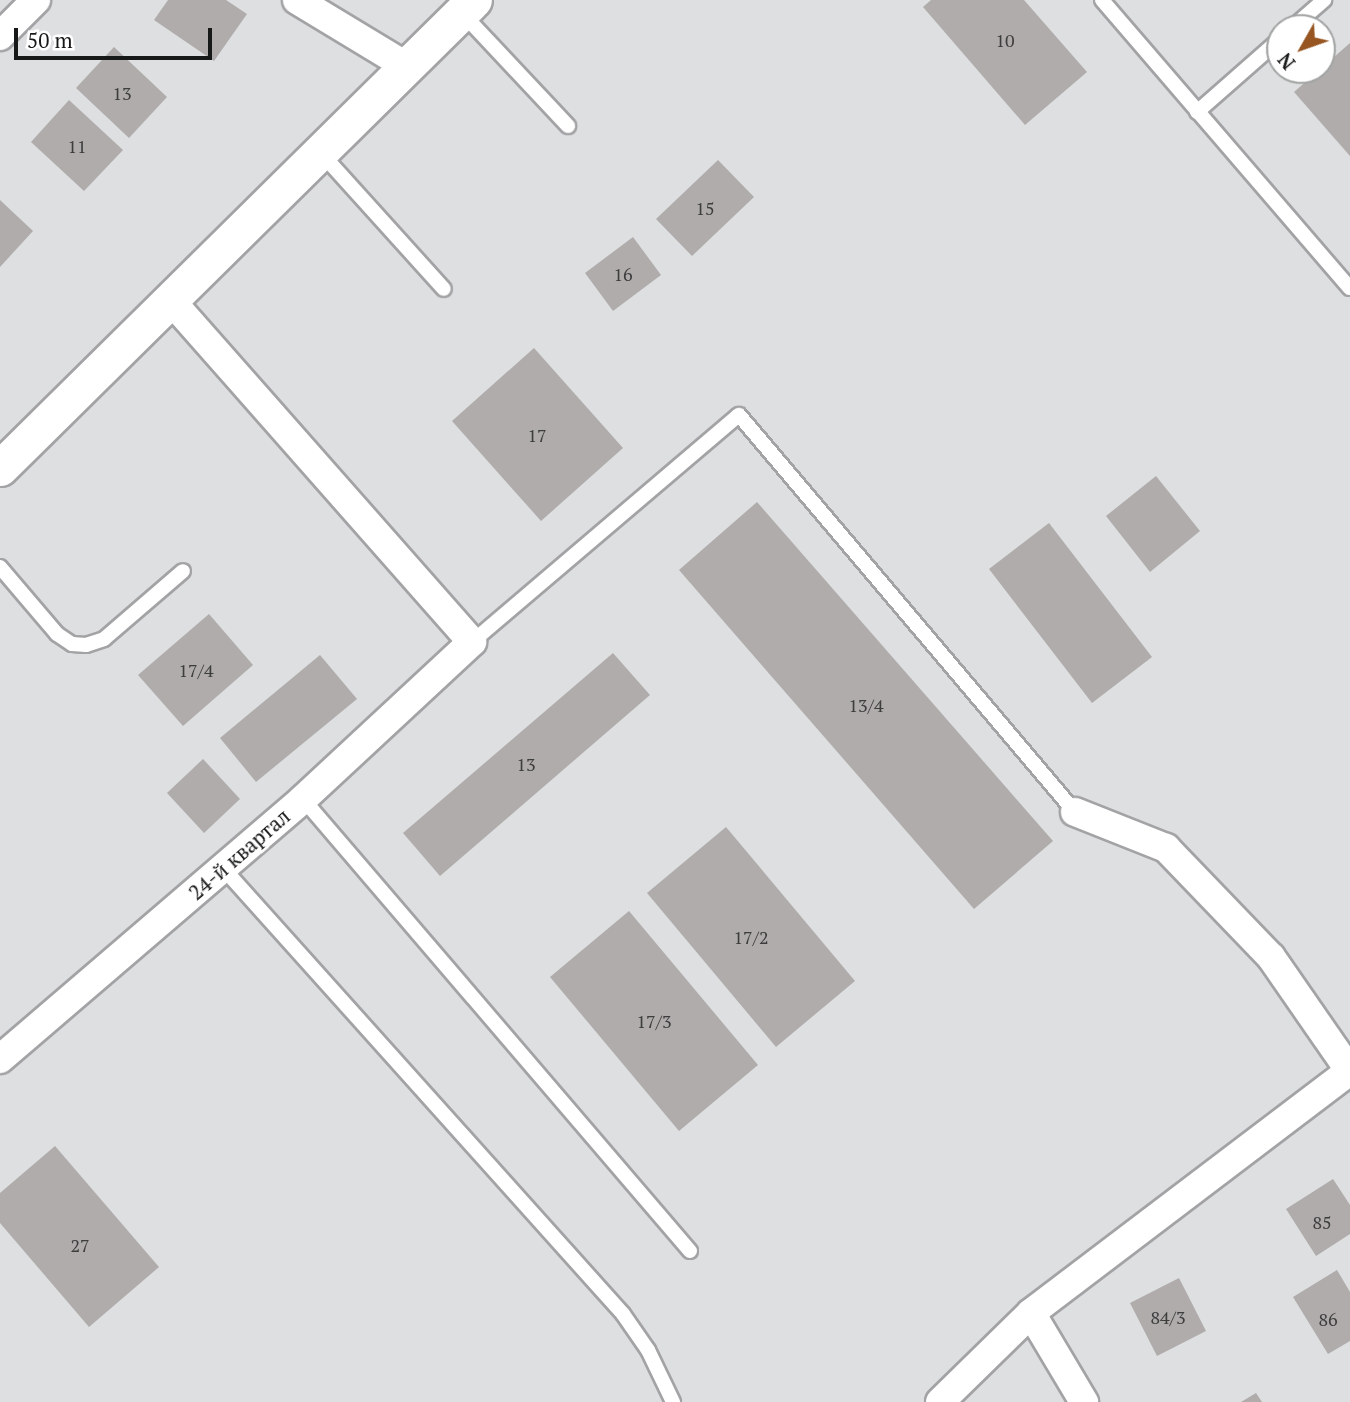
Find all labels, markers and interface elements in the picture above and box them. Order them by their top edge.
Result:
scale bar [18,14,215,58]
north arrow [1266,14,1336,84]
text: 50 m [27,26,73,54]
house number: 10 [995,29,1015,51]
text: N [1272,48,1300,75]
house number: 13 [112,82,132,104]
house number: 11 [67,135,87,157]
house number: 15 [695,197,715,219]
house number: 16 [613,263,633,285]
house number: 17 [527,424,547,446]
house number: 17/4 [179,659,213,681]
house number: 13/4 [849,694,883,716]
house number: 13 [516,753,536,775]
street label: 24-й квартал [183,803,295,905]
house number: 17/2 [734,926,768,948]
house number: 17/3 [637,1010,671,1032]
house number: 85 [1312,1211,1332,1233]
house number: 27 [70,1234,90,1256]
house number: 84/3 [1151,1306,1185,1328]
house number: 86 [1318,1308,1338,1330]

